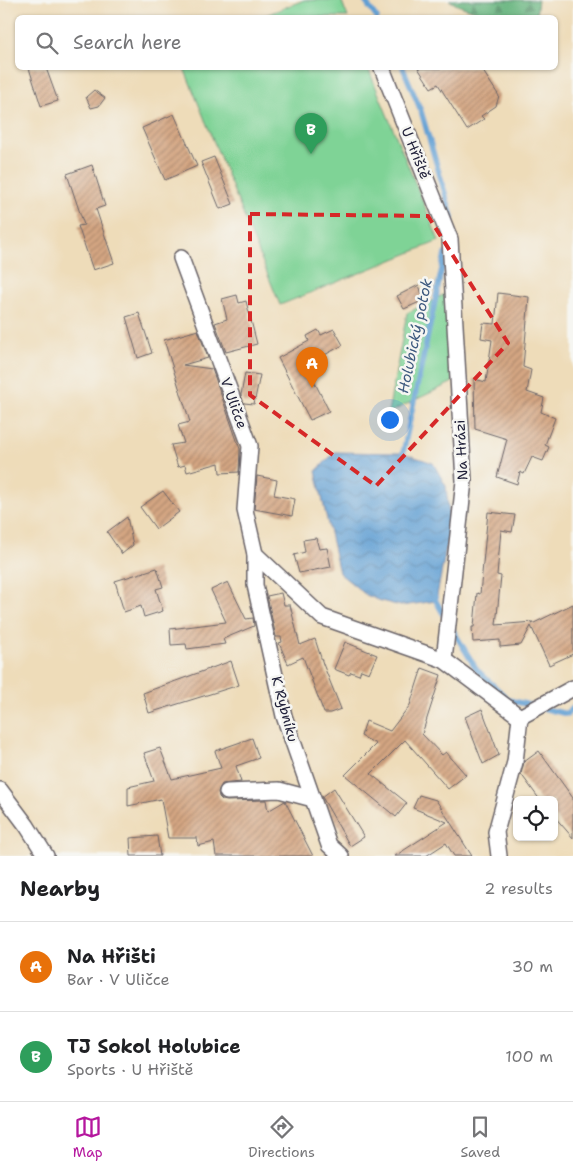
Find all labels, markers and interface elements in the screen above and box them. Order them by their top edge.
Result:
search box [15,15,558,70]
icon: search [33,29,61,57]
text: Search here [73,30,182,55]
pin: B [295,113,327,154]
street label: U Hřiště [397,124,435,182]
water label: Holubický potok [393,276,437,395]
pin: A [296,347,328,388]
street label: V Uličce [216,375,252,431]
your location [377,407,403,433]
street label: Na Hrázi [450,419,472,481]
street label: K Rybníku [268,674,302,744]
map controls [513,796,558,841]
button: locate [513,796,558,841]
text: Nearby [20,875,100,903]
text: 2 results [484,878,553,899]
text: Na Hřišti [67,944,156,969]
text: A [30,956,42,977]
text: 30 m [512,956,553,977]
text: Bar · V Uličce [67,969,170,990]
text: TJ Sokol Holubice [67,1034,241,1059]
text: B [31,1046,41,1067]
text: 100 m [505,1046,553,1067]
text: Sports · U Hřiště [67,1059,194,1080]
tab: Map [73,1113,103,1161]
tab: Directions [248,1113,315,1161]
tab: Saved [461,1113,500,1161]

